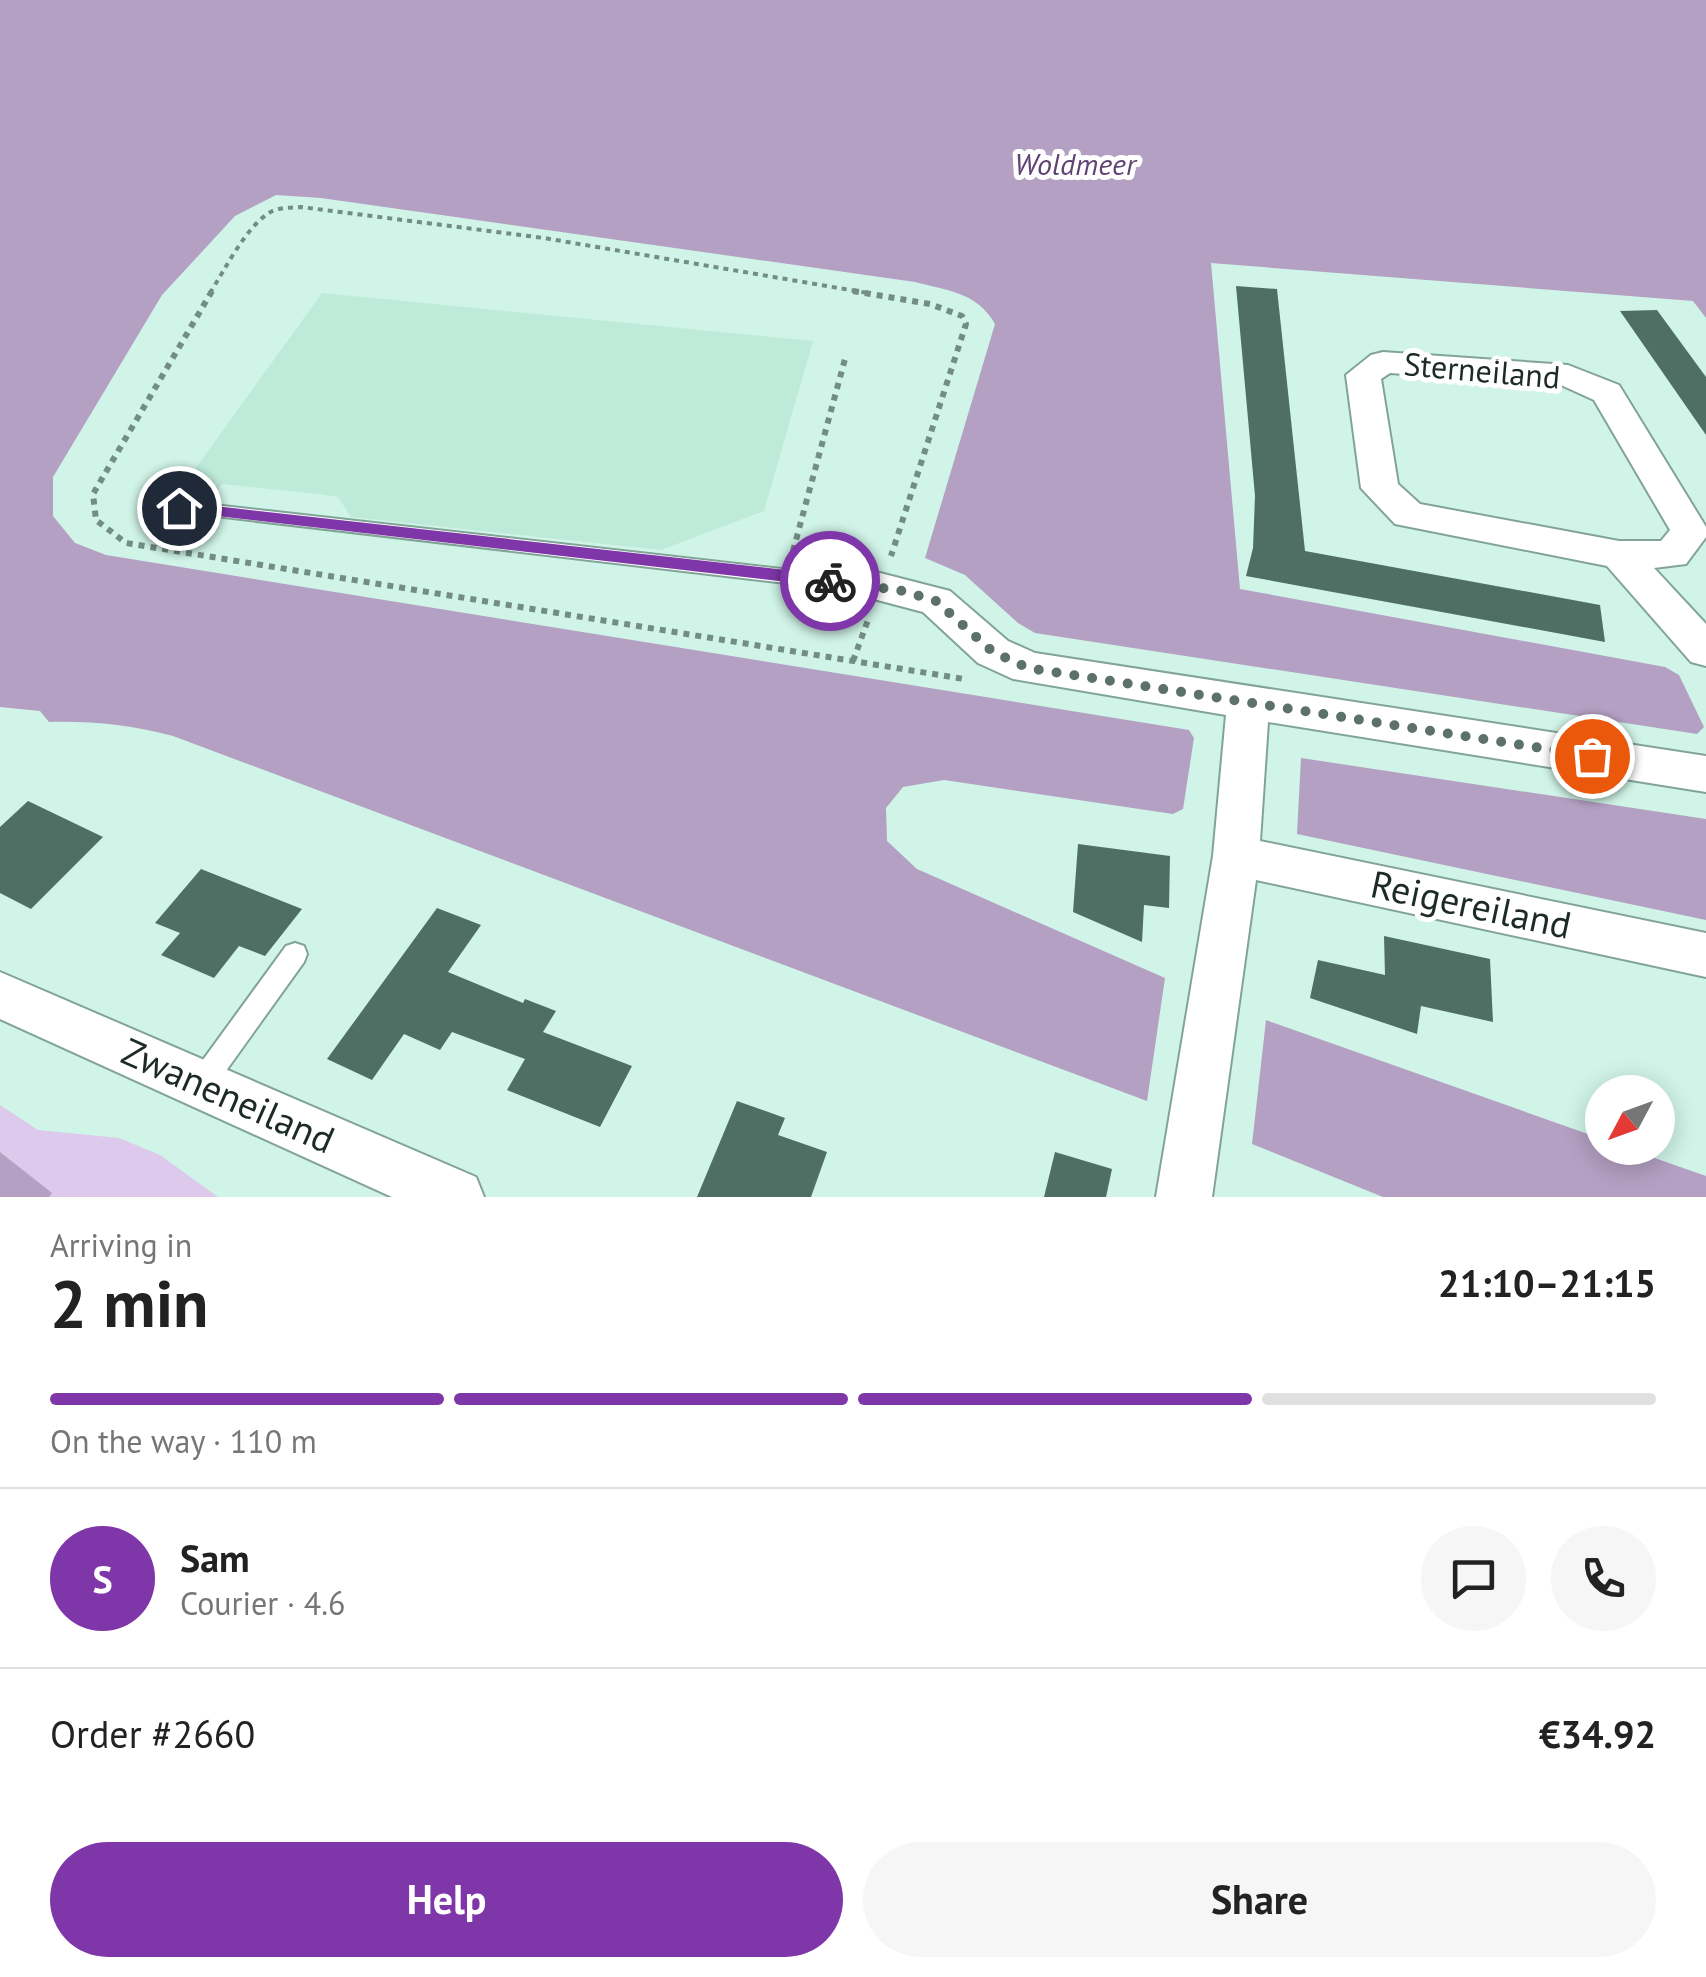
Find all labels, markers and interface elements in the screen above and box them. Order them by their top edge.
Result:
water label: Woldmeer [1014,144,1138,183]
street label: Sterneiland [1402,342,1562,398]
pin [137,466,222,551]
icon: home [152,481,207,536]
courier [780,531,880,631]
icon: bike [803,554,858,609]
pin [1550,714,1635,799]
icon: bag [1565,729,1620,784]
street label: Reigereiland [1367,858,1576,949]
street label: Zwaneneiland [115,1026,343,1163]
north arrow [1585,1075,1675,1165]
map controls [1585,1075,1675,1165]
text: Arriving in [50,1224,192,1266]
text: 21:10–21:15 [1438,1258,1656,1307]
text: 2 min [50,1261,209,1345]
text: On the way · 110 m [50,1420,317,1462]
button: chat [1421,1526,1526,1631]
button: phone [1551,1526,1656,1631]
text: Sam [180,1533,250,1582]
text: S [92,1554,113,1603]
text: Courier · 4.6 [180,1582,346,1624]
text: Order #2660 [50,1709,255,1758]
text: €34.92 [1539,1709,1656,1758]
button: Help [50,1842,843,1957]
button: Share [863,1842,1656,1957]

